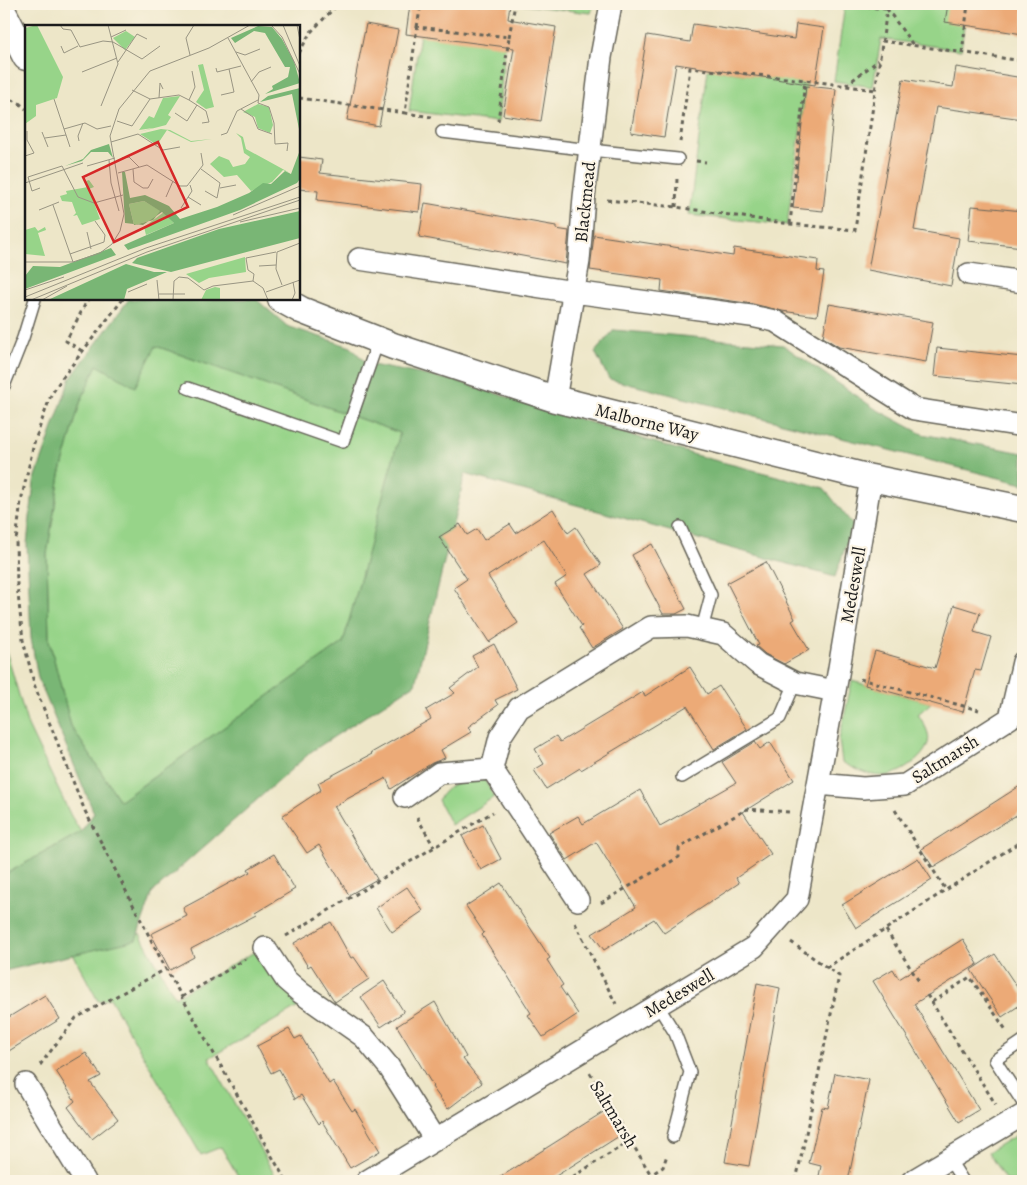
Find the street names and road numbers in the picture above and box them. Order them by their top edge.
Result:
street label: Blackmead [569,160,601,244]
street label: Malborne Way [593,398,702,447]
street label: Medeswell [834,544,872,625]
street label: Saltmarsh [907,729,983,789]
street label: Medeswell [640,963,719,1023]
street label: Saltmarsh [584,1076,644,1153]

